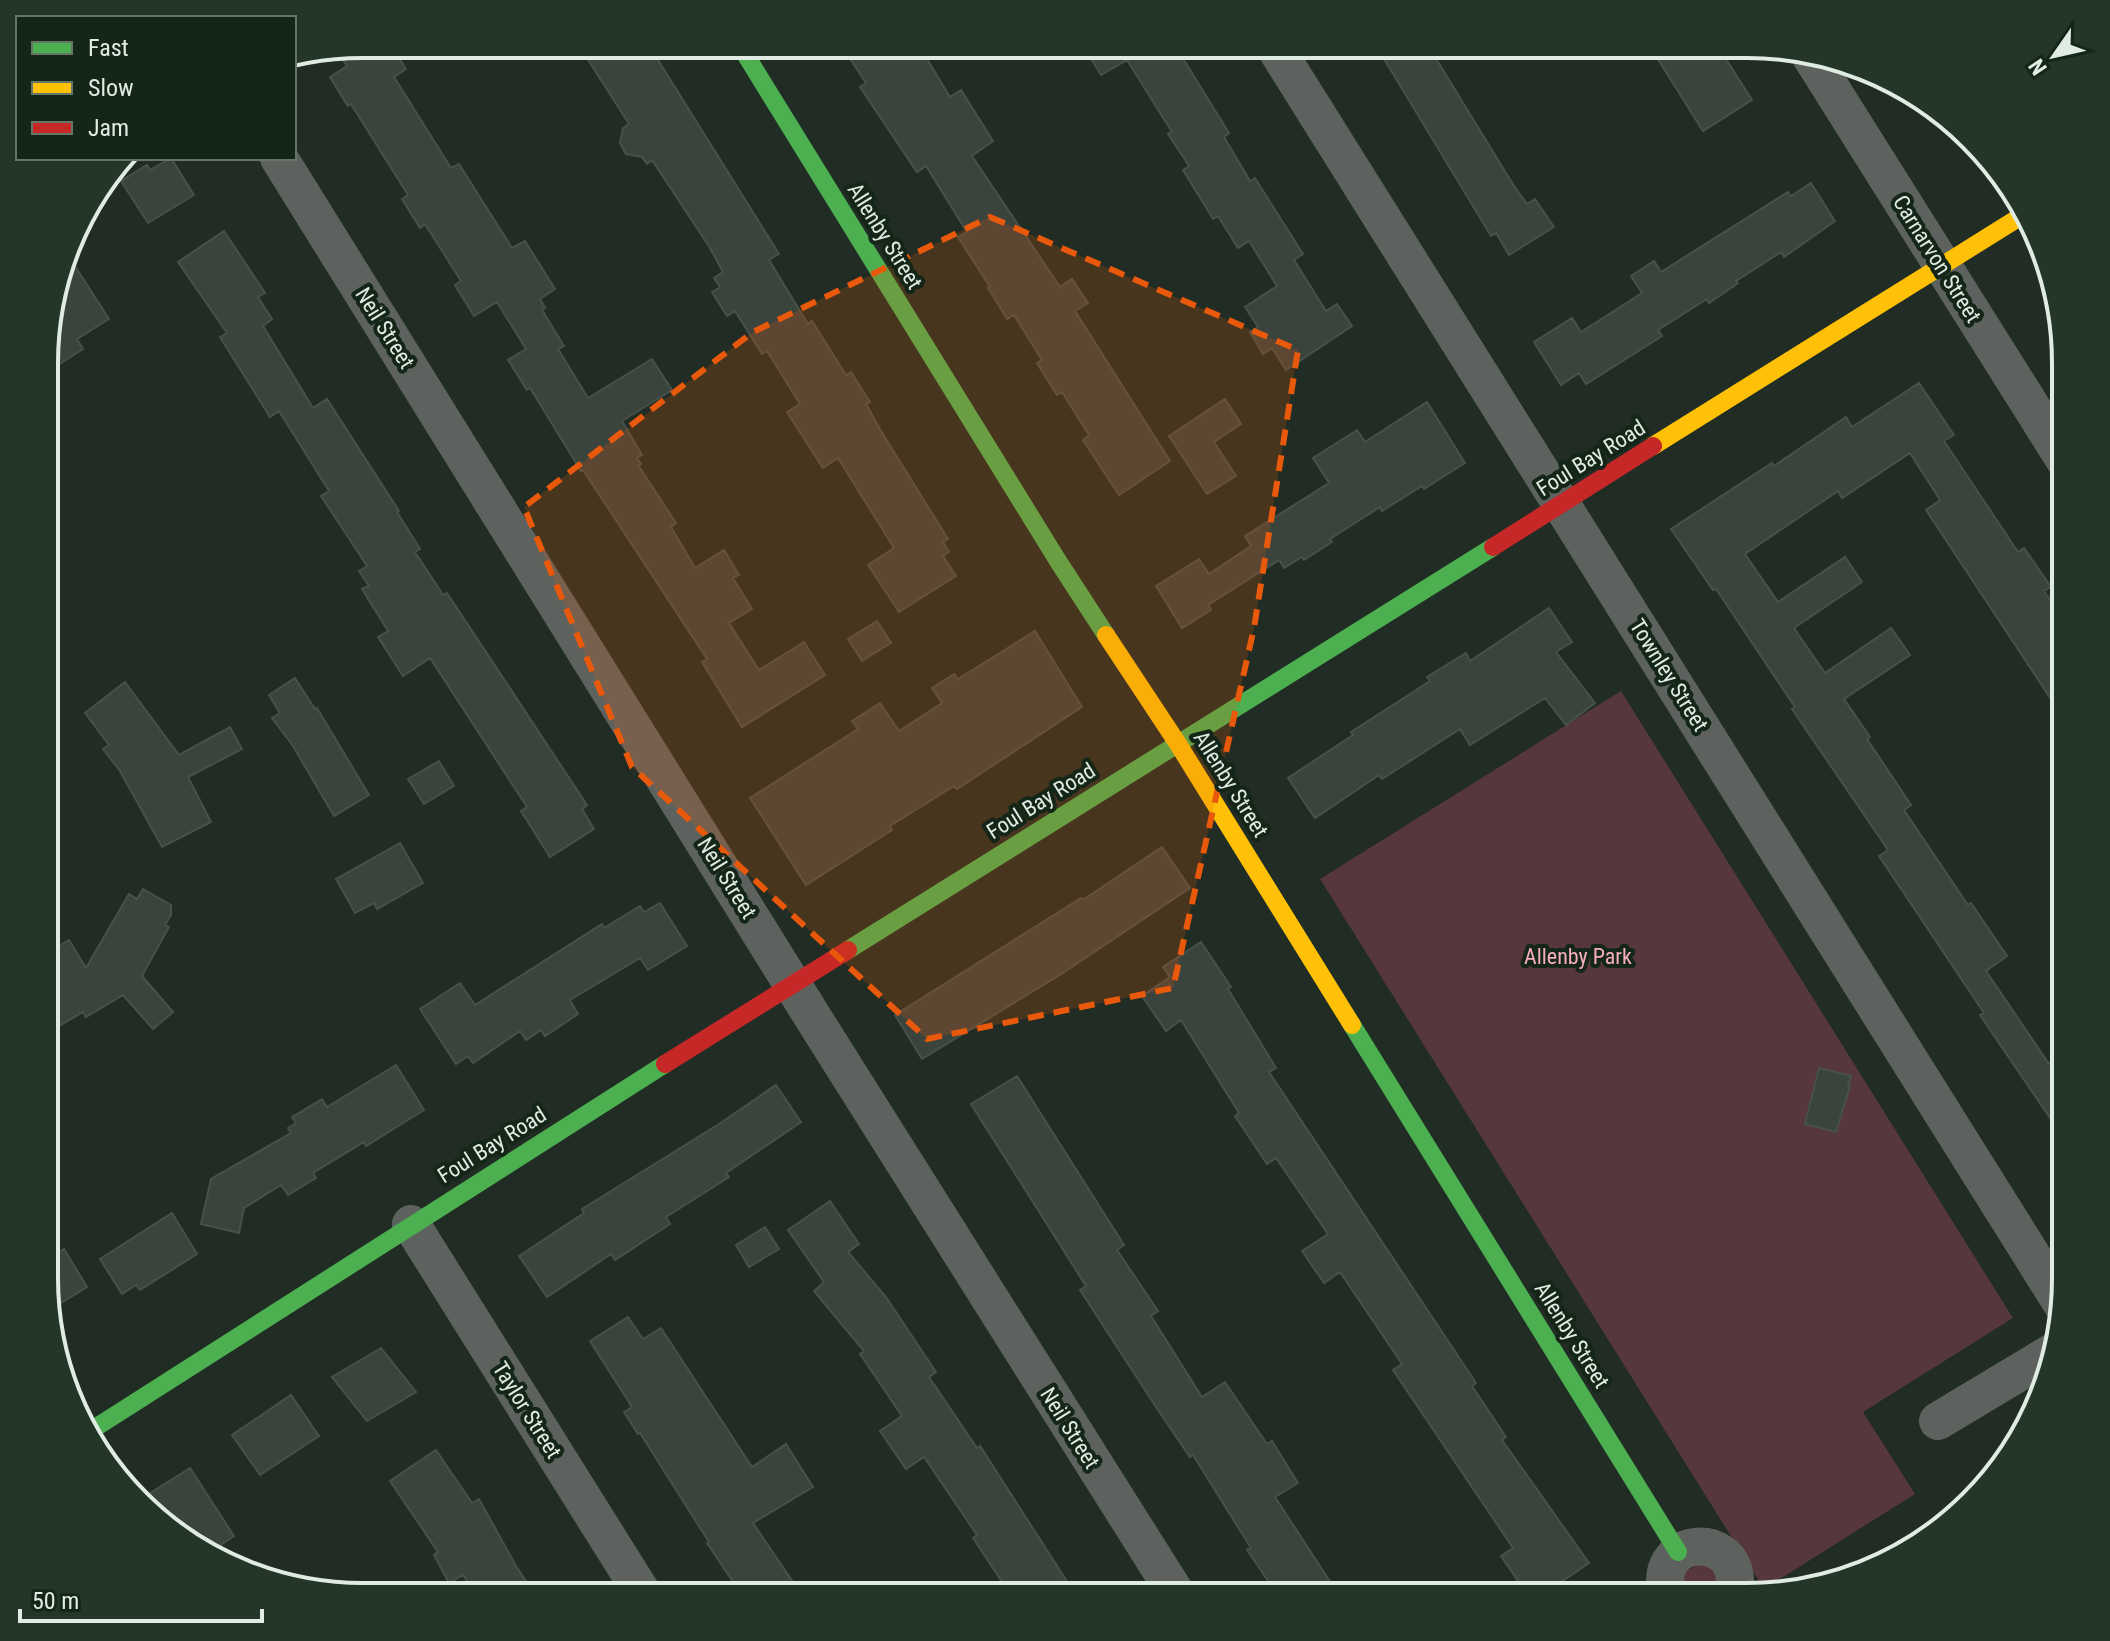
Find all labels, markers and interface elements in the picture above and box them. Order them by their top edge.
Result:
legend [16,16,296,160]
north arrow [2014,16,2094,96]
text: Fast [88,34,129,62]
text: N [2024,54,2052,79]
text: Slow [88,74,134,102]
text: Jam [88,114,129,142]
street label: Allenby Street [843,178,927,294]
street label: Carnarvon Street [1888,191,1986,327]
street label: Neil Street [350,283,420,373]
street label: Foul Bay Road [1532,415,1650,501]
street label: Townley Street [1625,614,1713,736]
street label: Allenby Street [1189,726,1273,842]
street label: Foul Bay Road [982,758,1100,844]
street label: Neil Street [692,833,762,923]
park label: Allenby Park [1524,944,1632,969]
street label: Foul Bay Road [433,1102,551,1188]
street label: Allenby Street [1530,1277,1614,1393]
street label: Taylor Street [487,1357,567,1463]
street label: Neil Street [1035,1383,1105,1473]
scale bar [20,1573,262,1623]
text: 50 m [32,1587,79,1615]

